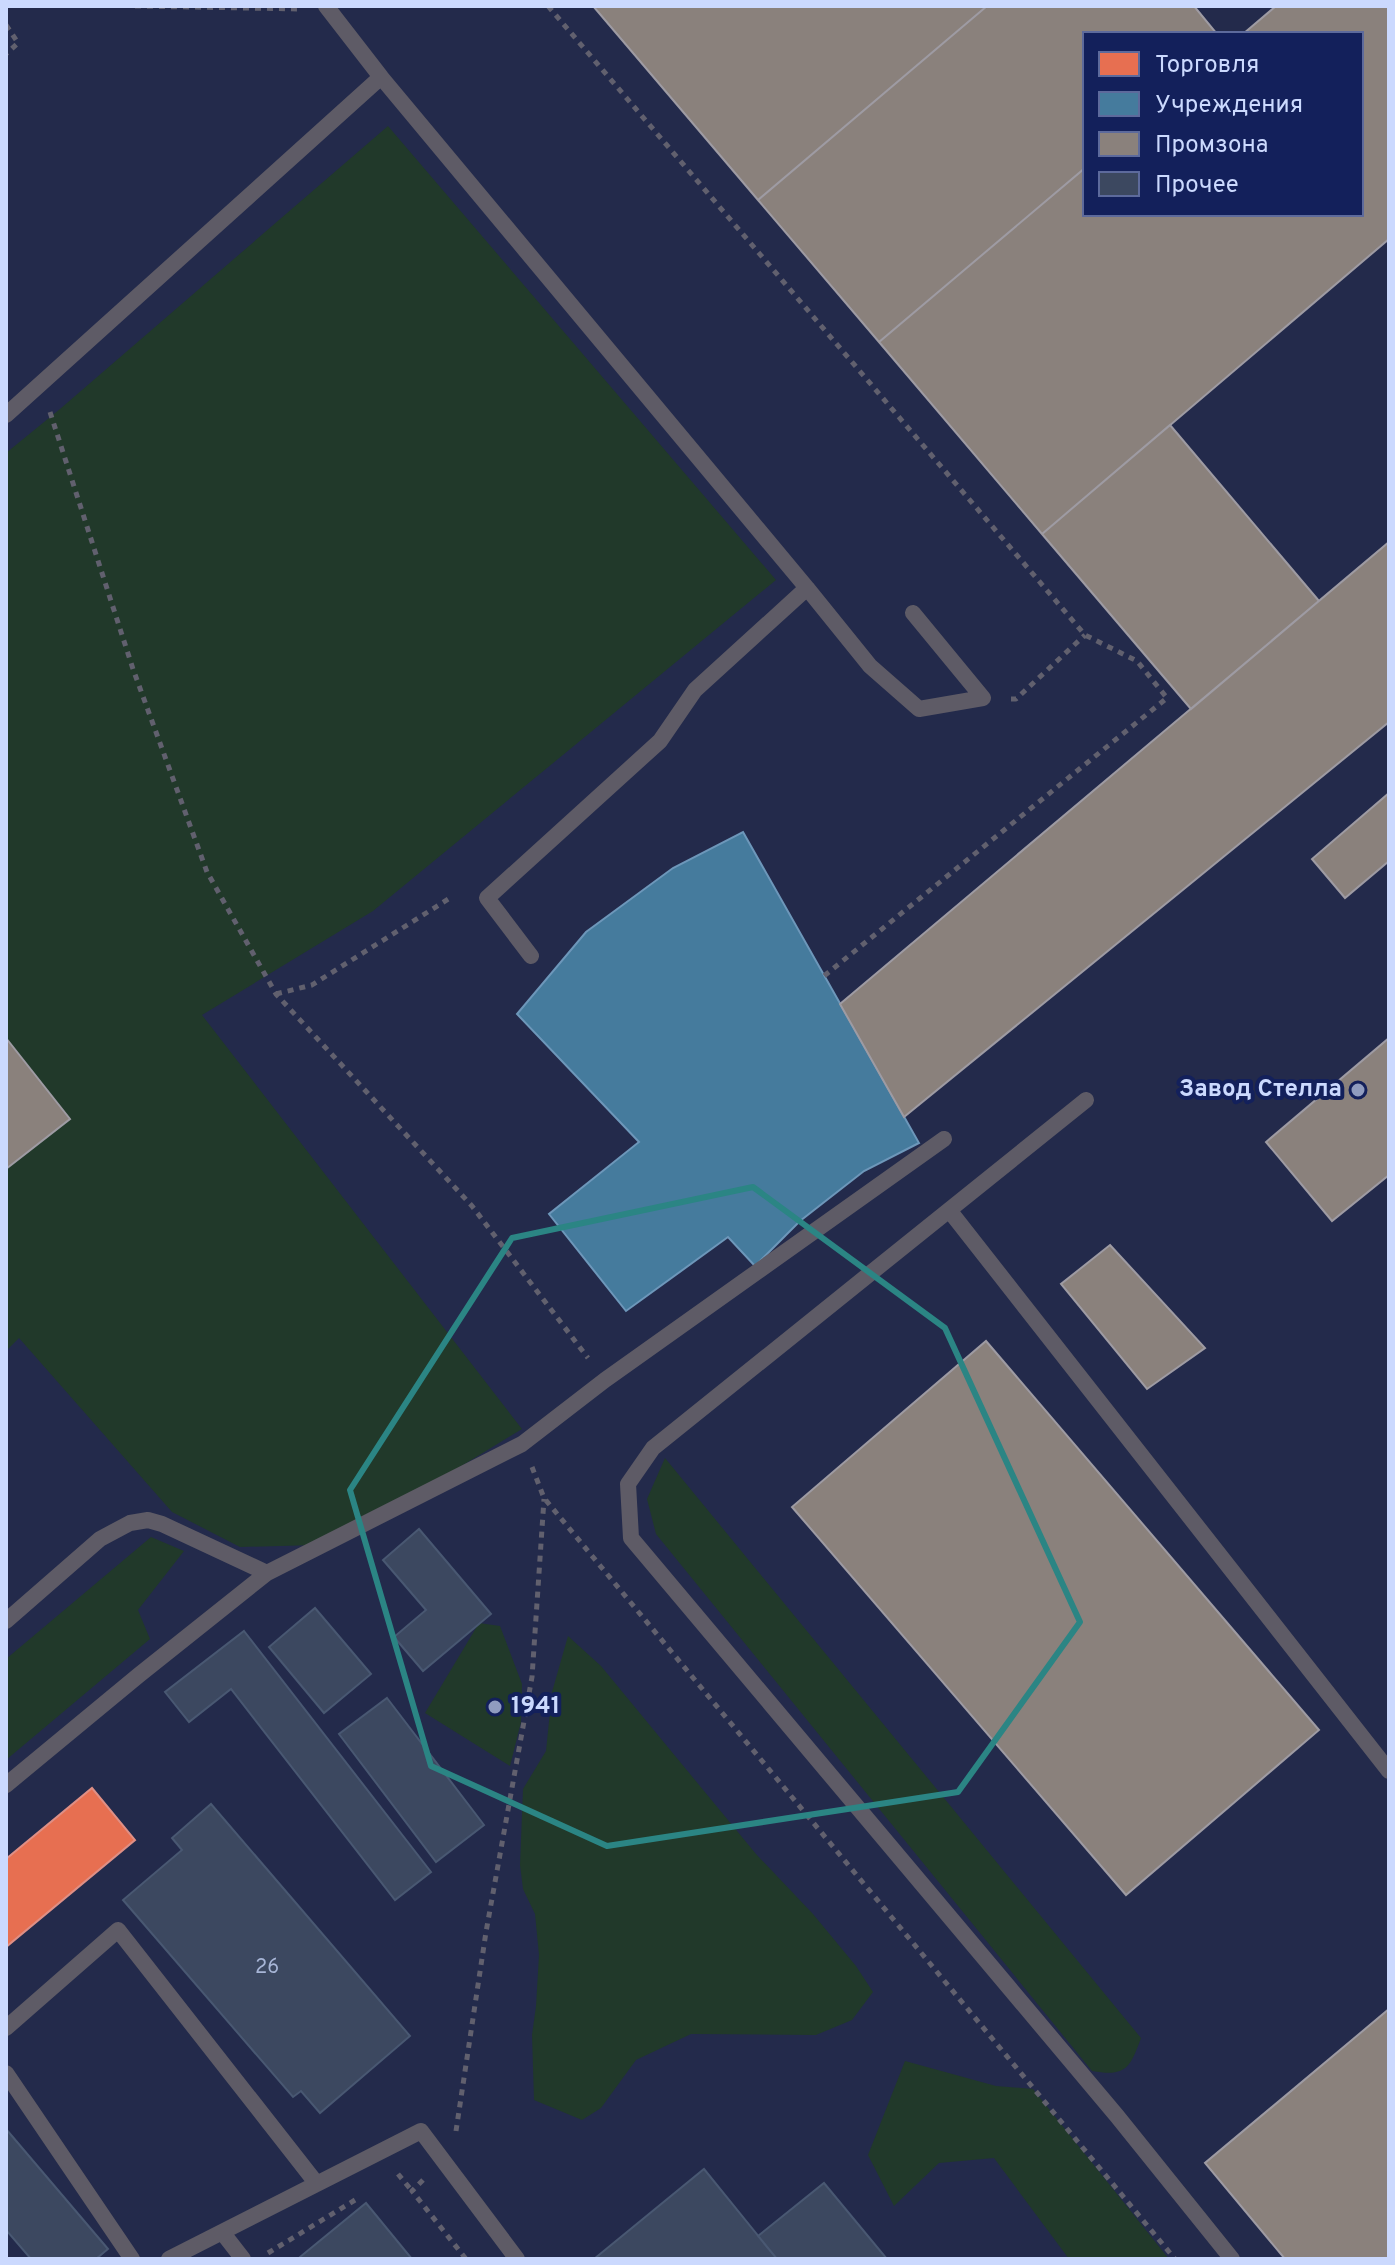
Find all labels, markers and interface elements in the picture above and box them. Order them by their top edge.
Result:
legend [1083,32,1363,216]
text: Торговля [1155,51,1259,81]
text: Учреждения [1155,91,1303,121]
text: Промзона [1155,131,1268,161]
text: Прочее [1155,171,1239,201]
place label: Завод Стелла [1179,1075,1342,1105]
marker: Завод Стелла [1349,1081,1367,1099]
place label: 1941 [511,1692,560,1722]
marker: 1941 [486,1698,504,1716]
house number: 26 [255,1955,279,1981]

